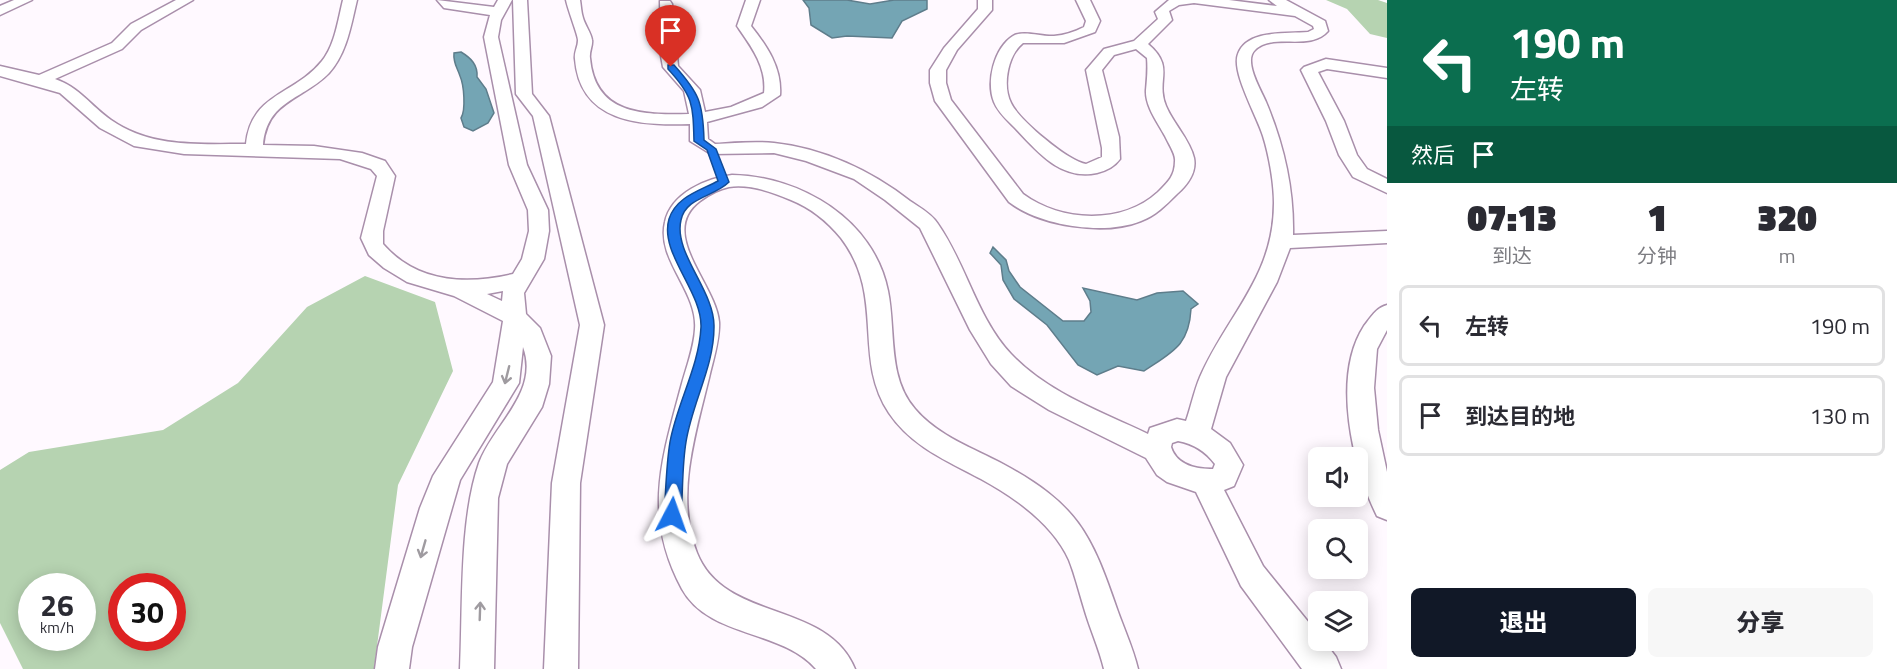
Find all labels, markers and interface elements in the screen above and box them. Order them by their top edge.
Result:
pin [645,5,696,67]
text: 190 m [1510,10,1625,74]
icon: arrive [654,14,687,47]
icon: left [1411,24,1489,102]
text: 左转 [1510,68,1564,109]
text: 然后 [1411,138,1455,172]
icon: arrive [1467,138,1500,171]
text: 07:13 [1467,190,1557,245]
text: 1 [1647,190,1667,245]
text: 320 [1757,190,1817,245]
text: 到达 [1492,240,1532,271]
text: 分钟 [1637,240,1677,271]
text: m [1779,240,1795,271]
icon: left [1414,309,1447,342]
text: 左转 [1465,309,1509,343]
text: 190 m [1810,309,1870,343]
one-way arrow [501,365,513,384]
icon: arrive [1414,399,1447,432]
text: 到达目的地 [1465,399,1575,433]
text: 130 m [1810,399,1870,433]
map controls [1308,447,1368,651]
button: sound [1308,447,1368,507]
position arrow [640,483,704,547]
button: search [1308,519,1368,579]
one-way arrow [417,539,428,558]
speed limit sign: 30 [108,573,186,651]
text: 26 [40,582,74,628]
button: 退出 [1411,588,1636,657]
button: 分享 [1648,588,1873,657]
button: layers [1308,591,1368,651]
one-way arrow [474,601,486,621]
text: km/h [40,616,74,639]

